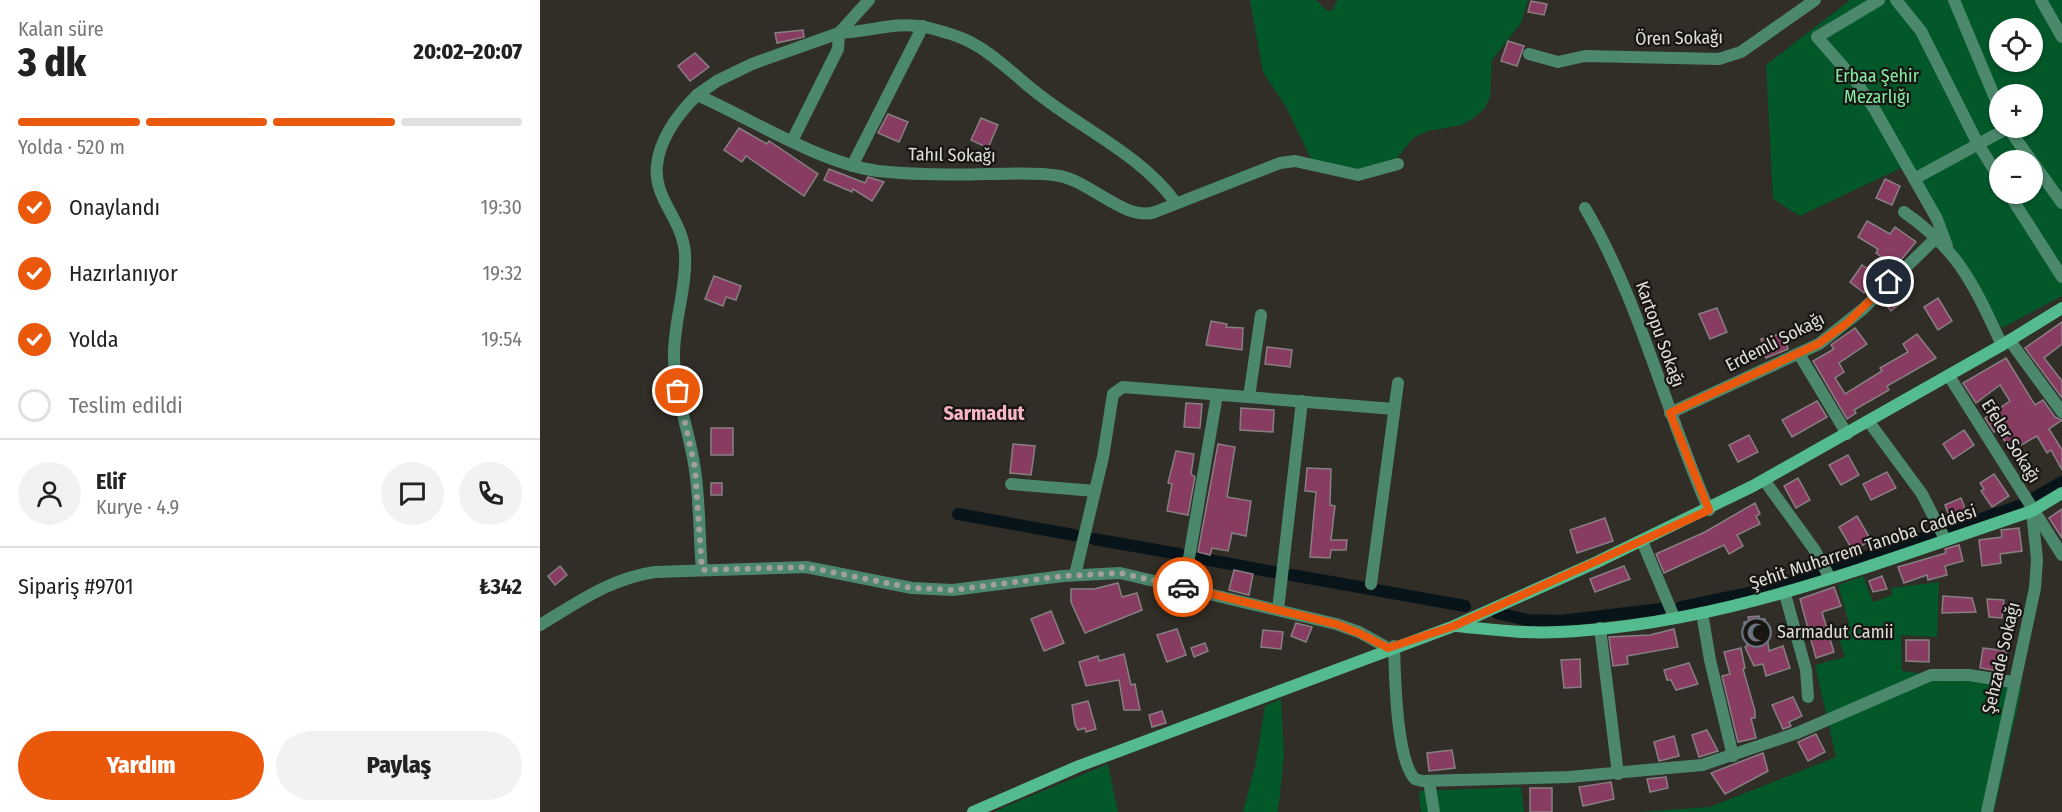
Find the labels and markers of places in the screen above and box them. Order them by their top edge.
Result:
pin [1863,256,1914,307]
pin [652,365,703,416]
mosque icon: Sarmadut Camii [1740,616,1772,648]
place label: Sarmadut Camii [1777,621,1894,643]

